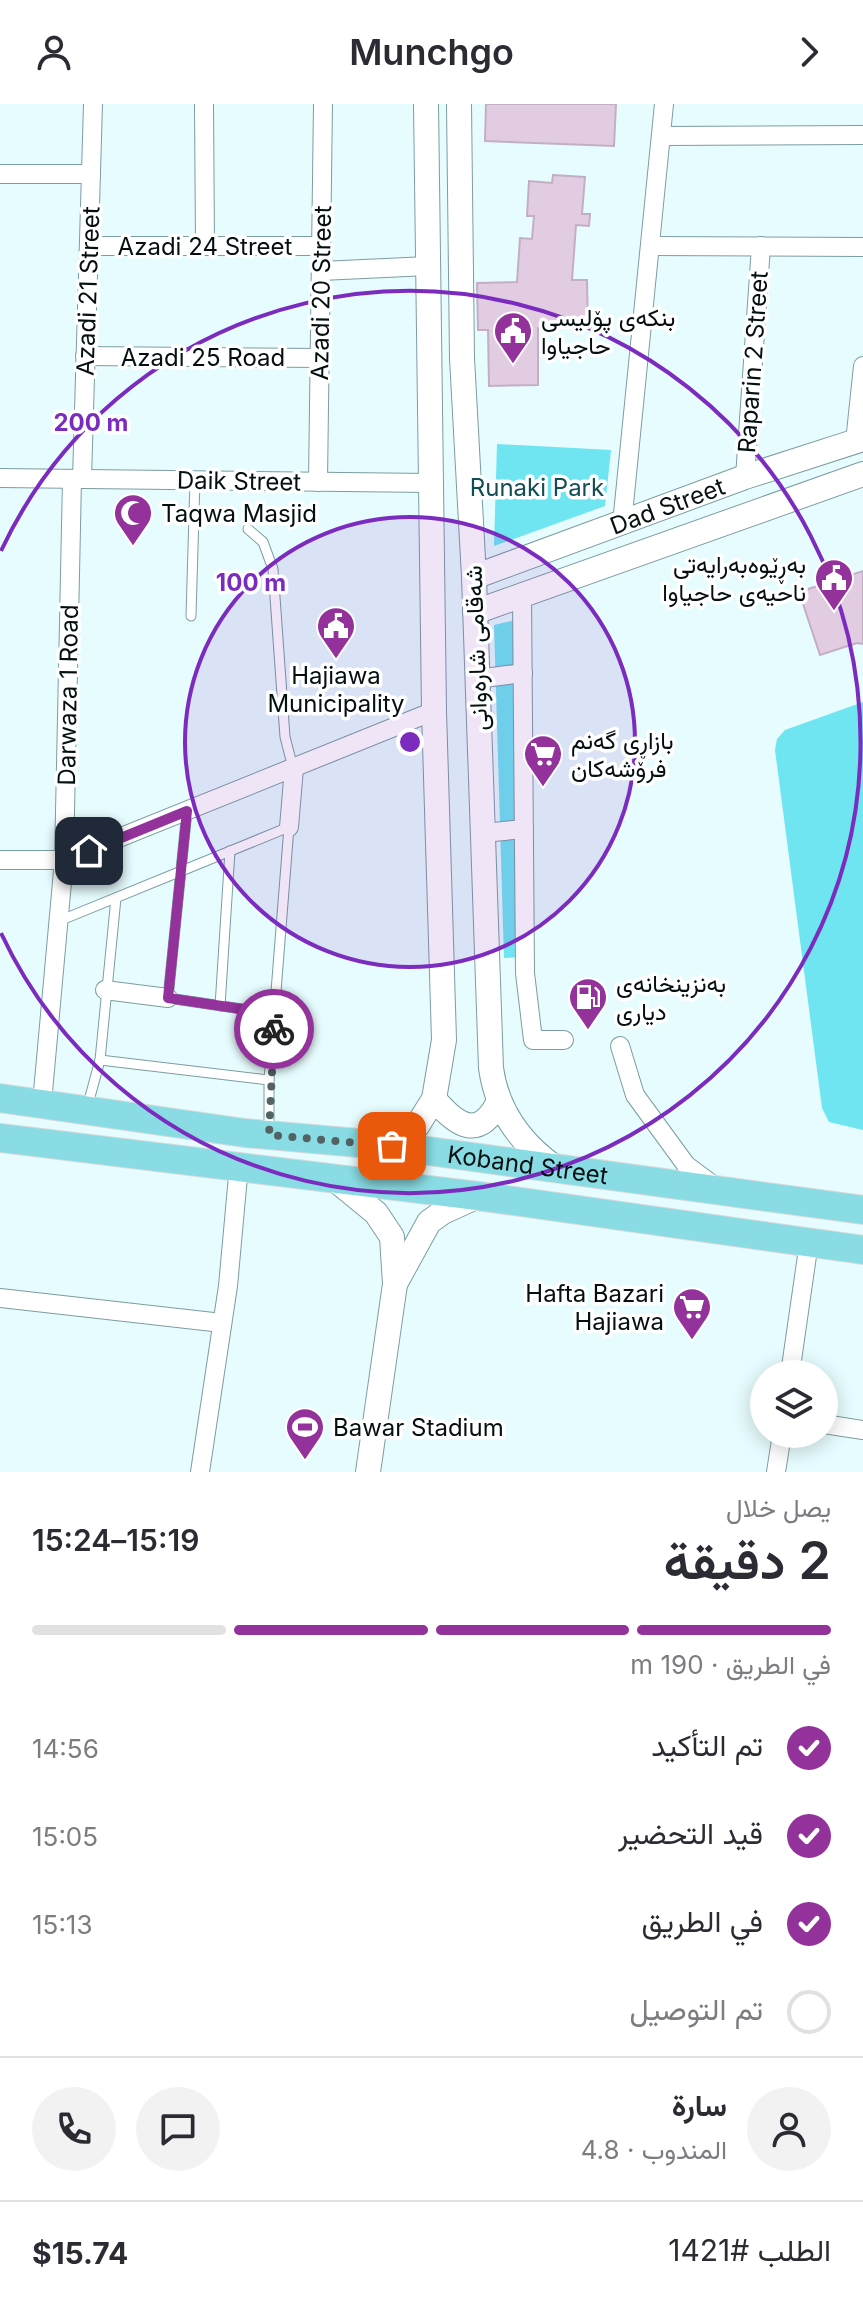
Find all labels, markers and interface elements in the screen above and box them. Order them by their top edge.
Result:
icon: person [32,30,76,74]
text: Munchgo [349,30,514,74]
icon: forward [787,30,831,74]
street label: Azadi 20 Street [305,205,337,381]
street label: Azadi 21 Street [71,206,105,376]
street label: Azadi 24 Street [118,232,293,261]
street label: Raparin 2 Street [732,270,774,454]
place label: بنکەی پۆلیسی حاجیاوا [541,303,675,361]
public building icon: بنکەی پۆلیسی حاجیاوا [492,310,534,365]
street label: Azadi 25 Road [121,343,285,372]
text: 200 m [53,408,129,437]
street label: Daik Street [177,465,302,497]
street label: Dad Street [606,471,729,540]
park label: Runaki Park [470,473,604,502]
mosque icon: Taqwa Masjid [112,492,154,547]
place label: Taqwa Masjid [161,499,317,528]
place label: بەڕێوەبەرایەتی ناحیەی حاجیاوا [662,550,806,608]
public building icon: بەڕێوەبەرایەتی ناحیەی حاجیاوا [813,557,855,612]
street label: شەقامی شارەوانی [459,565,494,731]
text: 100 m [216,568,286,597]
street label: Darwaza 1 Road [52,604,84,786]
public building icon: Hajiawa Municipality [315,605,357,660]
place label: Hajiawa Municipality [267,661,405,718]
place label: بازاڕی گەنم فرۆشەکان [571,726,674,784]
centre of rings [396,728,424,756]
supermarket icon: بازاڕی گەنم فرۆشەکان [522,733,564,788]
pin [55,817,123,885]
icon: home [67,829,111,873]
place label: بەنزینخانەی دیاری [616,969,726,1027]
fuel station icon: بەنزینخانەی دیاری [567,976,609,1031]
courier [234,989,314,1069]
icon: bike [252,1007,296,1051]
pin [358,1112,426,1180]
icon: bag [370,1124,414,1168]
street label: Koband Street [446,1139,610,1190]
place label: Hafta Bazari Hajiawa [525,1279,664,1336]
supermarket icon: Hafta Bazari Hajiawa [671,1286,713,1341]
map controls [750,1360,838,1448]
button: layers [750,1360,838,1448]
sports icon: Bawar Stadium [284,1406,326,1461]
place label: Bawar Stadium [333,1413,504,1442]
text: يصل خلال [726,1492,831,1523]
text: 15:19–15:24 [32,1522,199,1558]
text: 2 دقيقة [663,1529,831,1592]
text: في الطريق · 190 m [630,1649,831,1680]
icon: check [787,1726,831,1770]
text: تم التأكيد [651,1727,763,1763]
text: 14:56 [32,1733,99,1764]
icon: check [787,1814,831,1858]
text: قيد التحضير [618,1815,763,1851]
text: 15:05 [32,1821,98,1852]
icon: check [787,1902,831,1946]
text: في الطريق [641,1903,763,1939]
text: 15:13 [32,1909,93,1940]
text: تم التوصيل [630,1991,763,2027]
button: phone [32,2087,116,2171]
button: chat [136,2087,220,2171]
text: سارة [672,2087,727,2123]
button: person [747,2087,831,2171]
text: المندوب · 4.8 [581,2134,727,2165]
text: الطلب #1421 [668,2232,831,2268]
text: $15.74 [32,2235,128,2271]

